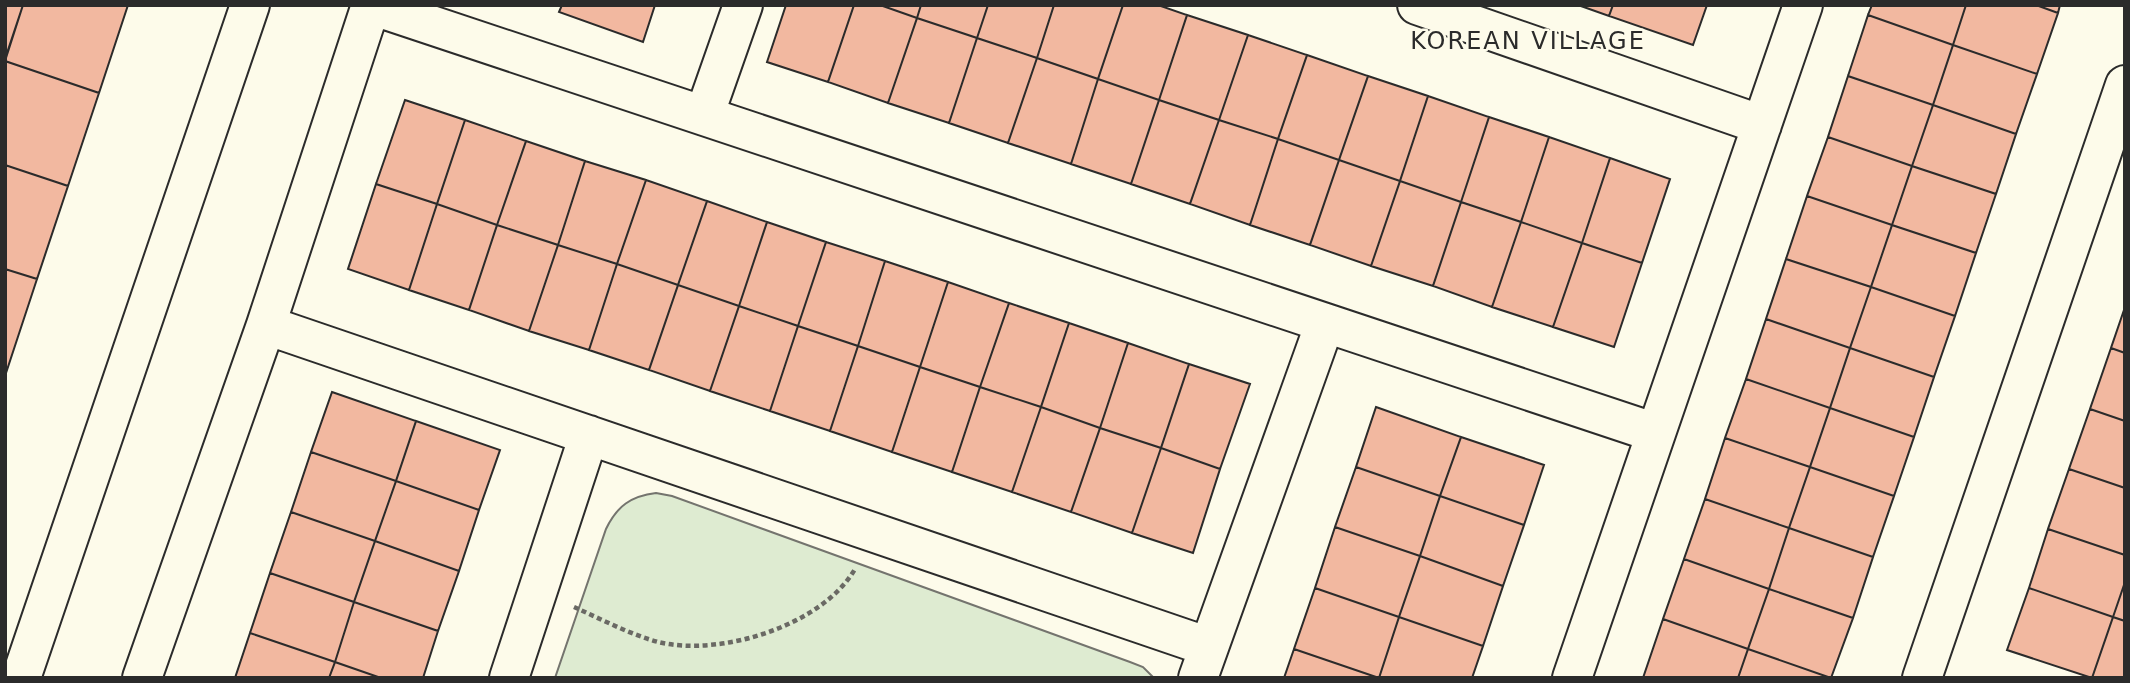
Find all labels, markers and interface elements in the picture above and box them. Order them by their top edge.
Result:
district label: KOREAN VILLAGE [1410,27,1646,55]

